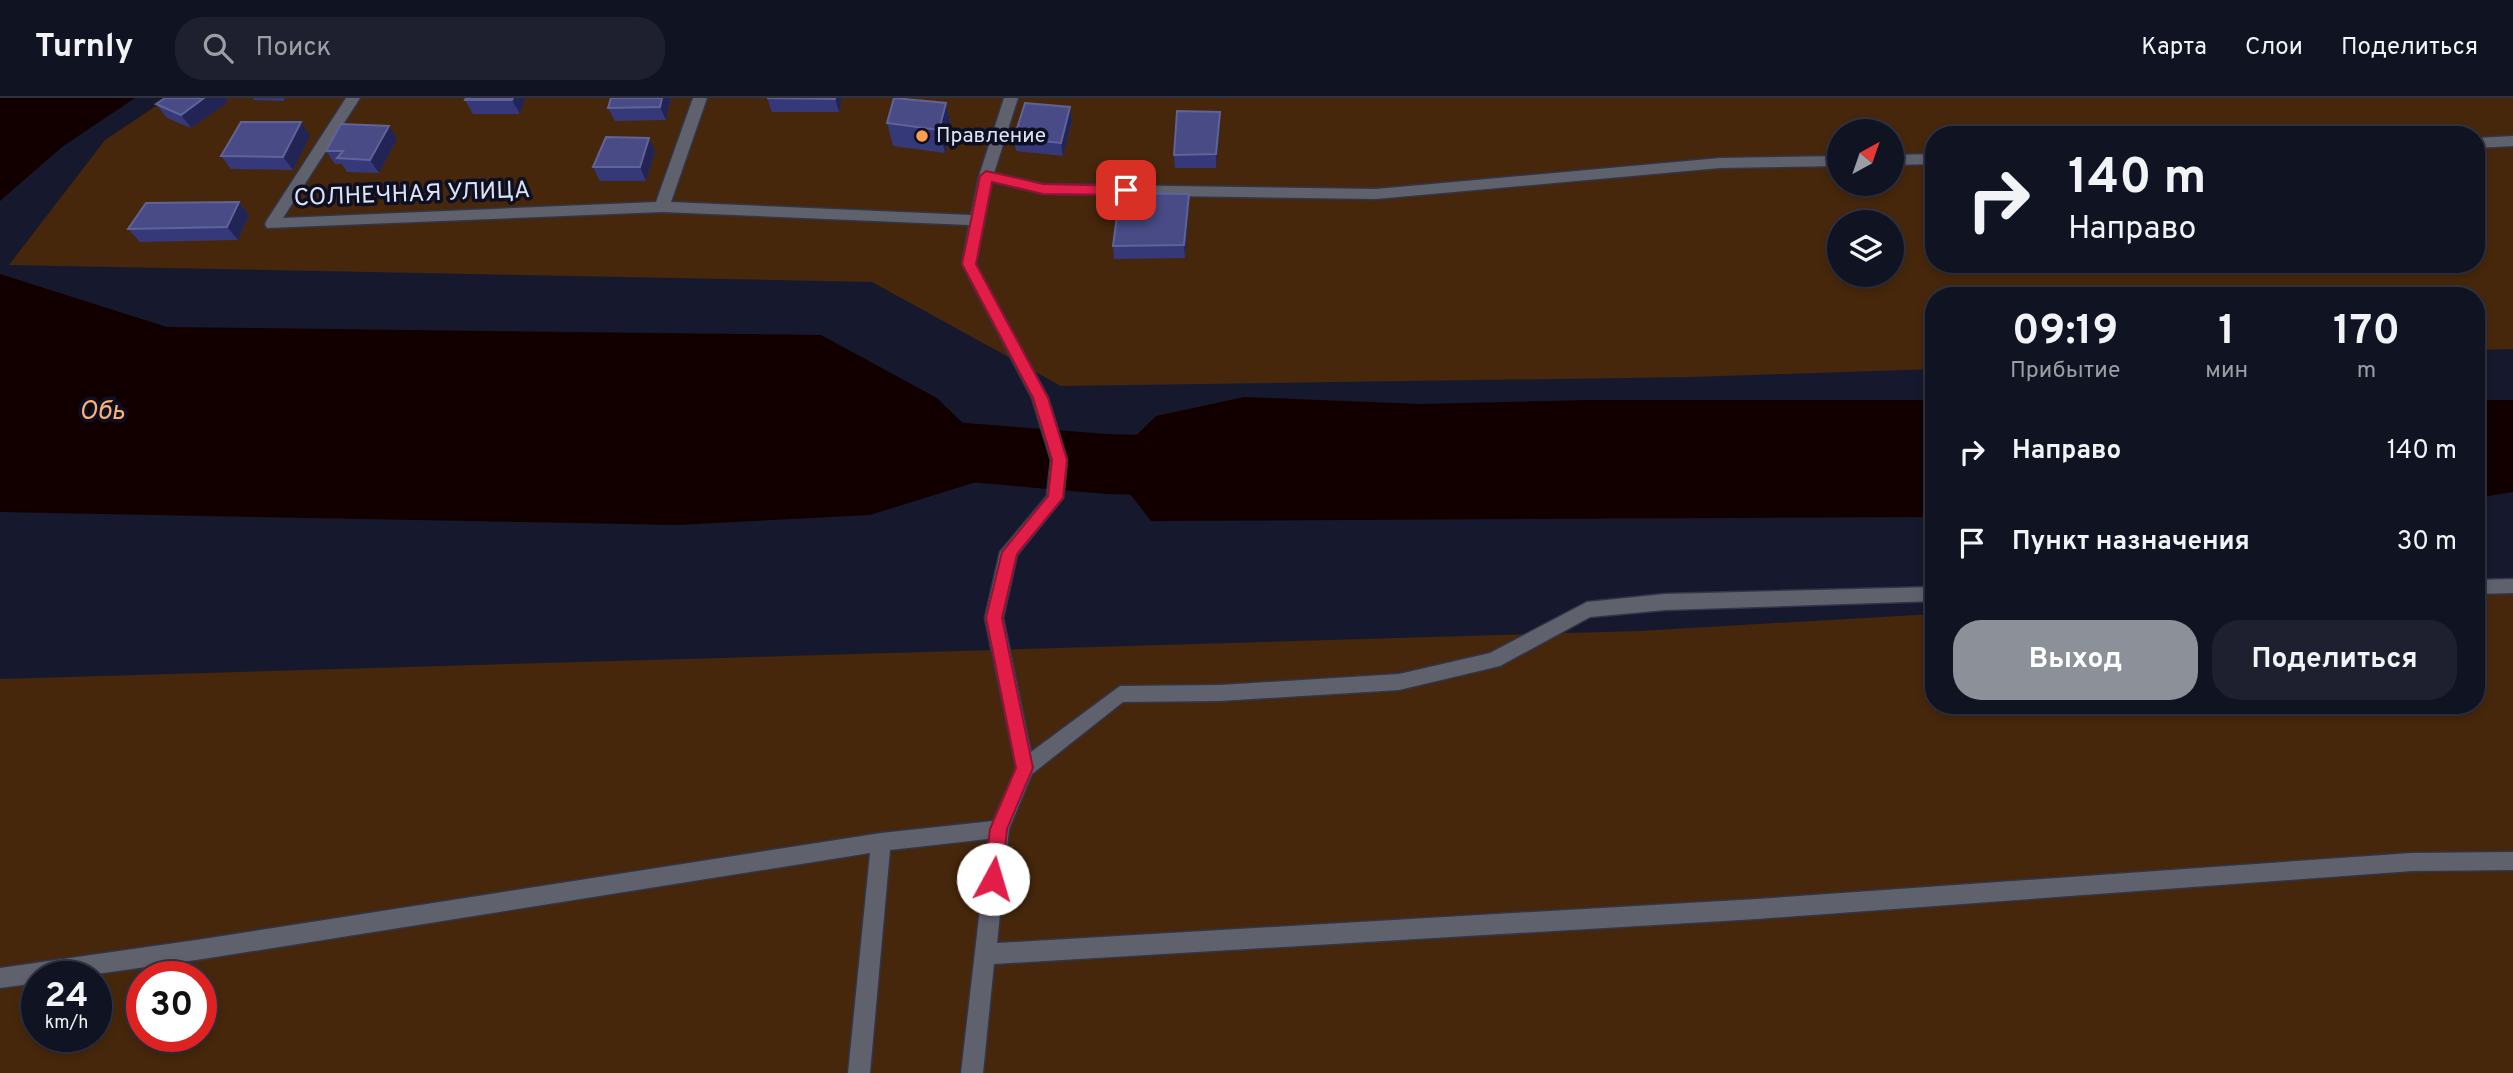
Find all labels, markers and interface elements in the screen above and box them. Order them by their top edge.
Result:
search box [175,17,665,80]
text: Turnly [35,27,133,69]
icon: search [199,29,237,67]
text: Поиск [255,32,331,65]
text: Карта [2141,33,2207,63]
text: Слои [2245,33,2303,63]
text: Поделиться [2341,33,2478,63]
north arrow [1827,119,1904,196]
map controls [1827,119,1904,287]
place label: Правление [936,123,1046,150]
marker: Правление [914,128,930,144]
text: 140 m [2068,149,2207,211]
icon: right [1953,154,2044,245]
pin [1096,160,1156,220]
icon: arrive [1107,171,1145,209]
street label: СОЛНЕЧНАЯ УЛИЦА [293,176,531,214]
button: layers [1827,210,1904,287]
text: Направо [2068,210,2196,250]
text: 09:19 [2012,306,2118,359]
text: 1 [2218,306,2235,359]
text: 170 [2333,306,2400,359]
text: Прибытие [2010,357,2120,386]
text: мин [2205,357,2248,386]
text: m [2357,357,2376,386]
water label: Обь [79,396,125,429]
icon: right [1953,433,1991,471]
text: Направо [2012,435,2121,468]
text: 140 m [2387,435,2457,468]
icon: arrive [1953,524,1991,562]
text: Пункт назначения [2012,526,2250,559]
text: 30 m [2397,526,2457,559]
button: Выход [1953,620,2198,700]
button: Поделиться [2212,620,2457,700]
position arrow [956,842,1030,916]
speed limit sign: 30 [126,961,217,1052]
text: 24 [45,975,88,1019]
text: km/h [45,1012,88,1035]

